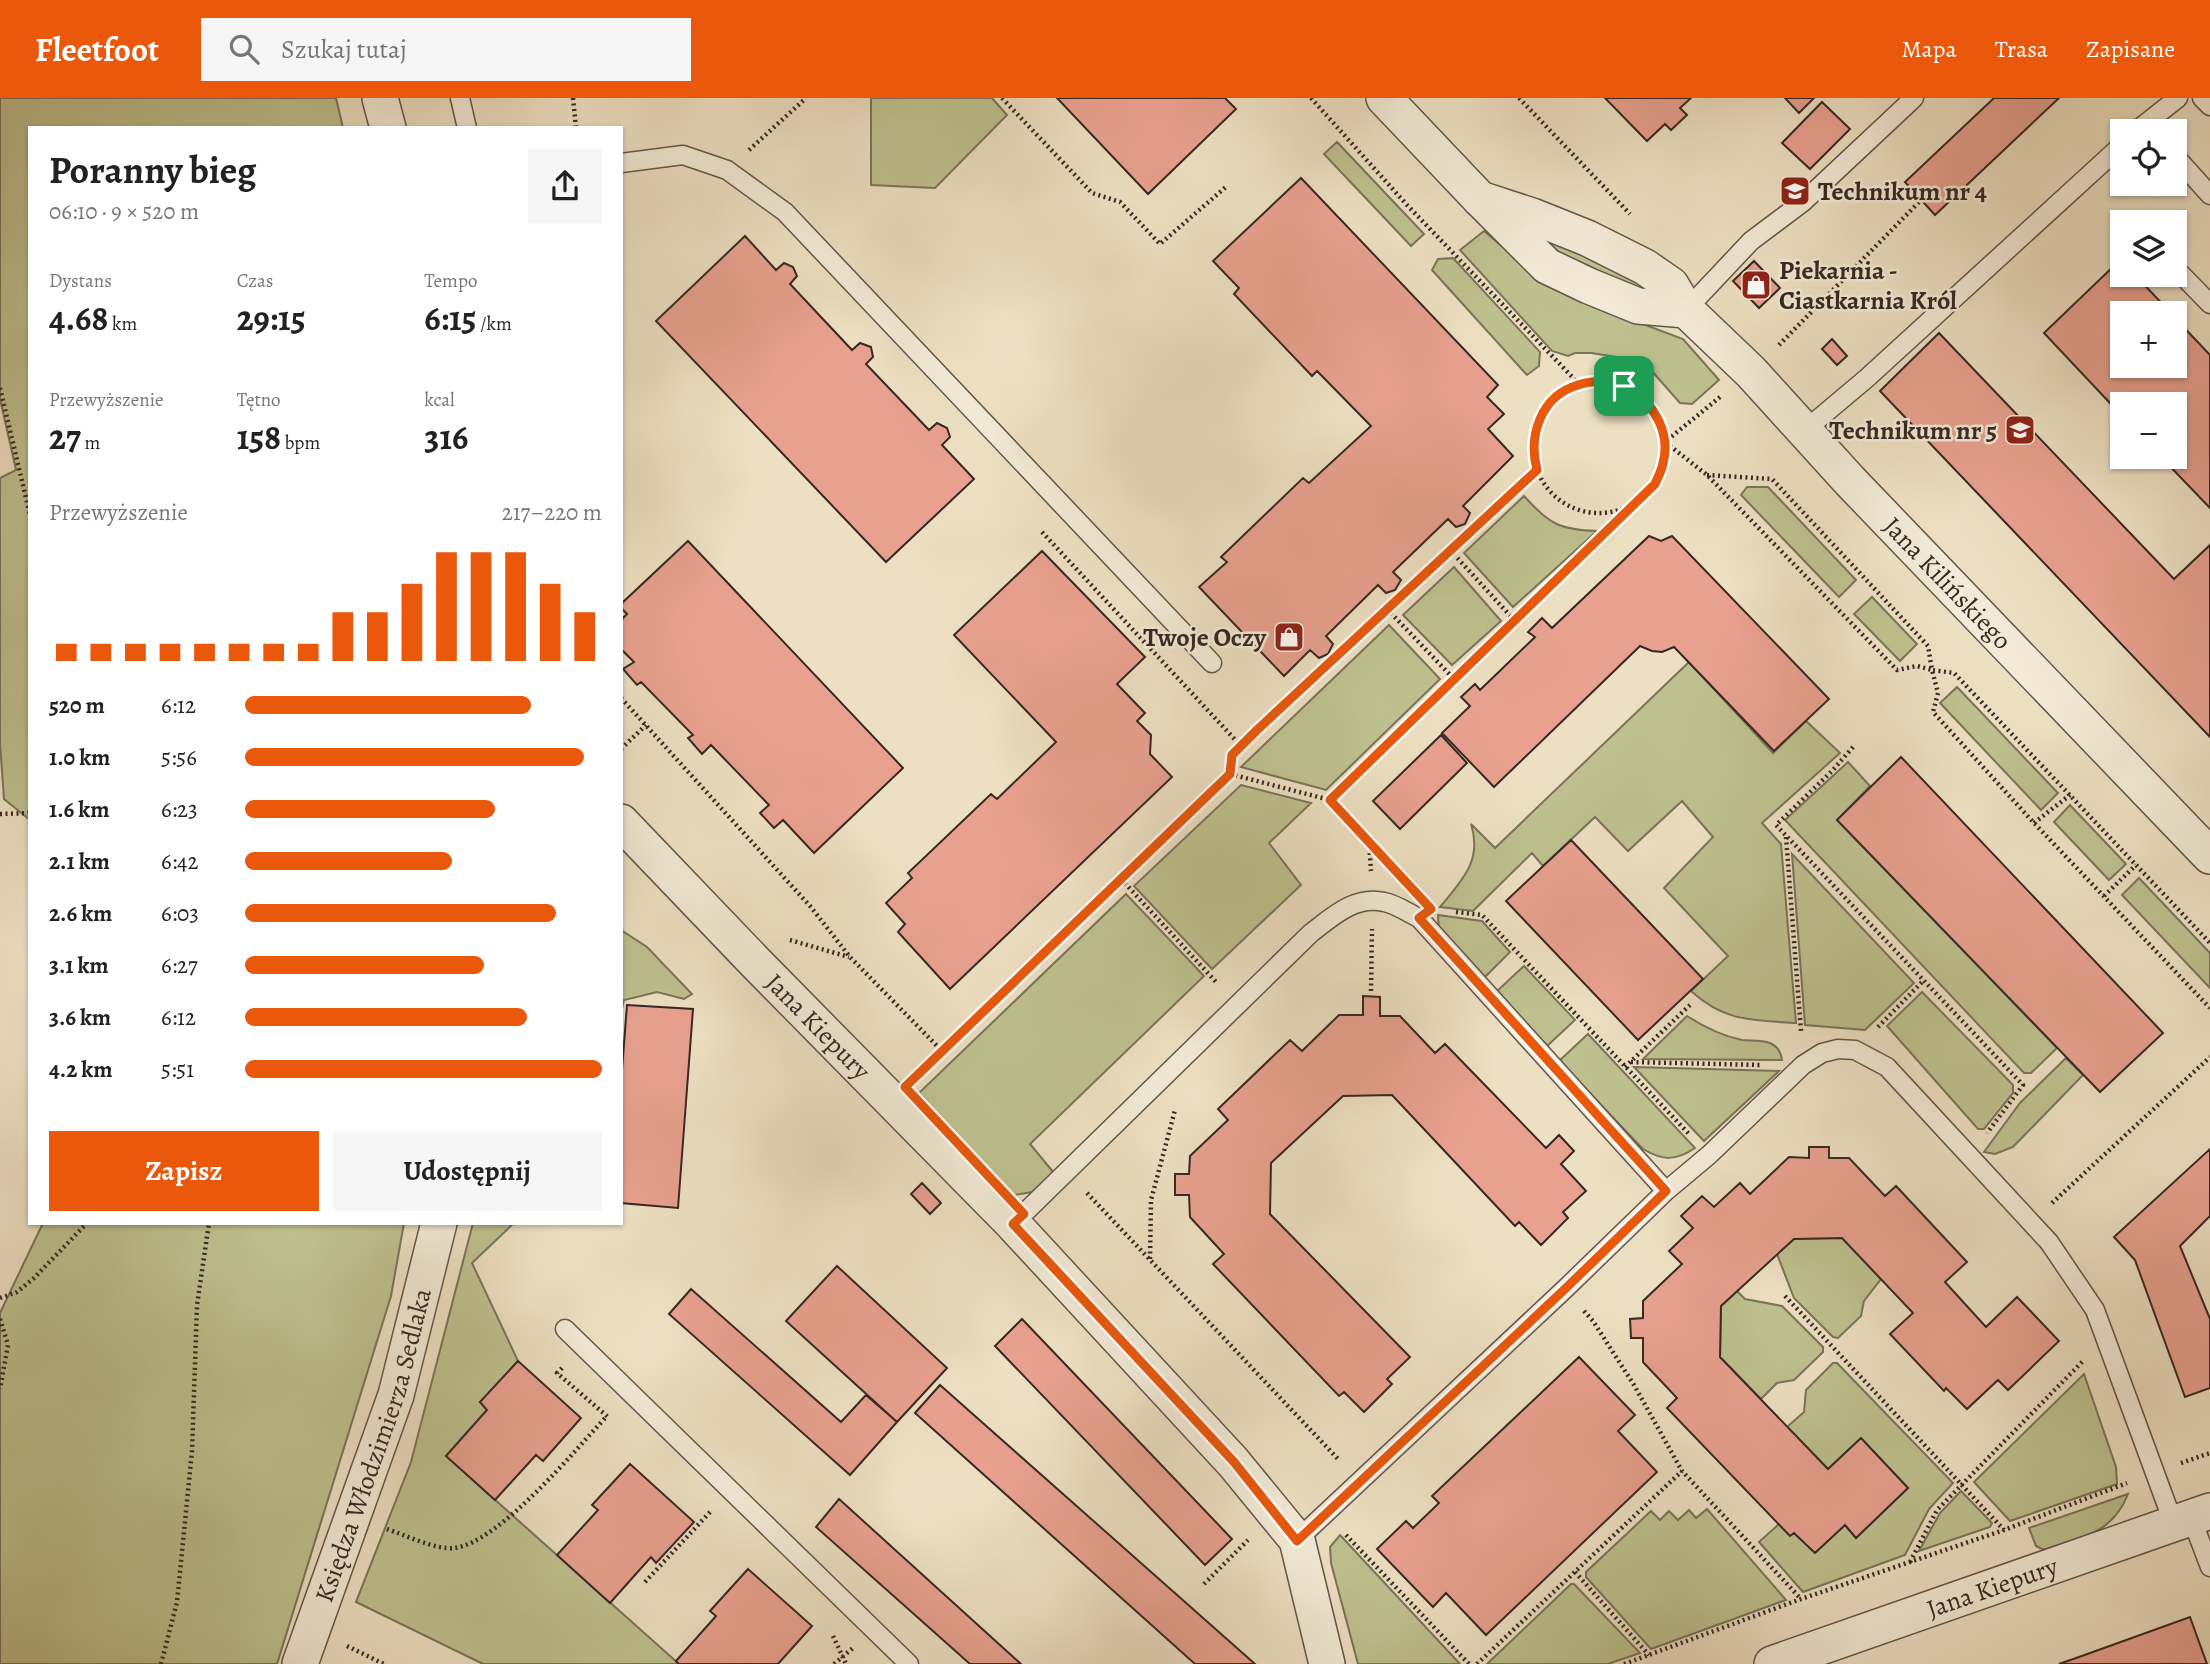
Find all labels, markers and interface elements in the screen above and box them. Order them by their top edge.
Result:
search box [201,18,691,81]
text: Fleetfoot [35,27,159,72]
icon: search [225,30,263,68]
text: Szukaj tutaj [281,32,407,67]
text: Mapa [1902,33,1957,65]
text: Trasa [1995,33,2048,65]
text: Zapisane [2086,33,2175,65]
map controls [2110,119,2187,469]
button: locate [2110,119,2187,196]
text: Poranny bieg [49,144,256,196]
button: share [528,149,602,223]
school or university icon: Technikum nr 4 [1778,174,1812,208]
place label: Technikum nr 4 [1818,174,1987,209]
text: 06:10 · 9 × 520 m [49,196,199,227]
button: layers [2110,210,2187,287]
place label: Piekarnia - Ciastkarnia Król [1779,253,1957,318]
text: Dystans [49,268,112,294]
text: Czas [237,268,273,294]
text: Tempo [424,268,477,294]
shop icon: Piekarnia - Ciastkarnia Król [1739,268,1773,302]
text: 4.68 [49,294,108,342]
text: 29:15 [237,294,306,342]
text: 6:15 [424,294,476,342]
button: + [2110,301,2187,378]
text: km [108,311,137,337]
text: /km [476,311,512,337]
pin [1594,356,1654,416]
icon: arrive [1605,367,1643,405]
text: Przewyższenie [49,387,164,413]
text: Tętno [237,387,281,413]
text: kcal [424,387,455,413]
button: − [2110,392,2187,469]
text: 27 [49,413,81,461]
text: 158 [237,413,281,461]
text: 316 [424,413,468,461]
place label: Technikum nr 5 [1829,413,1997,448]
school or university icon: Technikum nr 5 [2003,413,2037,447]
text: m [81,430,100,456]
text: bpm [281,430,320,456]
text: Przewyższenie [49,497,188,528]
text: 217–220 m [502,497,602,528]
street label: Jana Kilińskiego [1876,509,2020,657]
place label: Twoje Oczy [1143,620,1267,655]
shop icon: Twoje Oczy [1272,620,1306,654]
text: 520 m [49,690,105,721]
text: 6:12 [161,690,196,721]
text: 1.0 km [49,742,110,773]
text: 5:56 [161,742,197,773]
text: 1.6 km [49,794,109,825]
text: 6:23 [161,794,198,825]
text: 2.1 km [49,846,110,877]
text: 6:42 [161,846,198,877]
text: 2.6 km [49,898,112,929]
text: 6:03 [161,898,199,929]
text: 3.1 km [49,950,109,981]
text: 6:27 [161,950,198,981]
street label: Jana Kiepury [758,966,879,1088]
text: 3.6 km [49,1002,111,1033]
text: 6:12 [161,1002,196,1033]
text: 4.2 km [49,1054,112,1085]
text: 5:51 [161,1054,194,1085]
button: Zapisz [49,1131,319,1211]
button: Udostępnij [333,1131,602,1211]
street label: Księdza Włodzimierza Sedlaka [307,1285,440,1607]
street label: Jana Kiepury [1922,1548,2063,1627]

